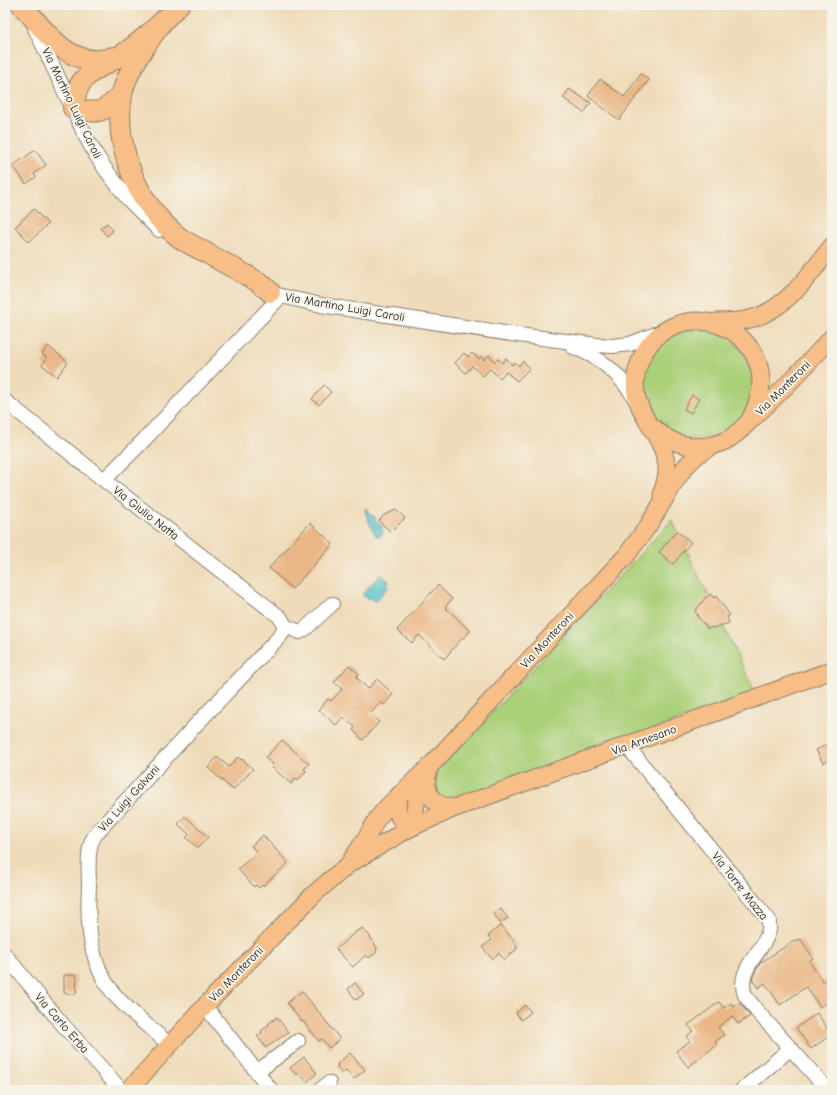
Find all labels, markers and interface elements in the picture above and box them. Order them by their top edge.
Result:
street label: Via Martino Luigi Caroli [39,45,105,161]
street label: Via Martino Luigi Caroli [284,290,406,324]
street label: Via Monteroni [753,358,813,418]
street label: Via Giulio Natta [110,483,182,543]
street label: Via Monteroni [517,609,577,671]
street label: Via Arnesano [610,722,678,758]
street label: Via Luigi Galvani [95,762,163,834]
street label: Via Torre Mozza [709,849,771,923]
street label: Via Monteroni [206,943,266,1005]
street label: Via Carlo Erba [32,990,92,1056]

